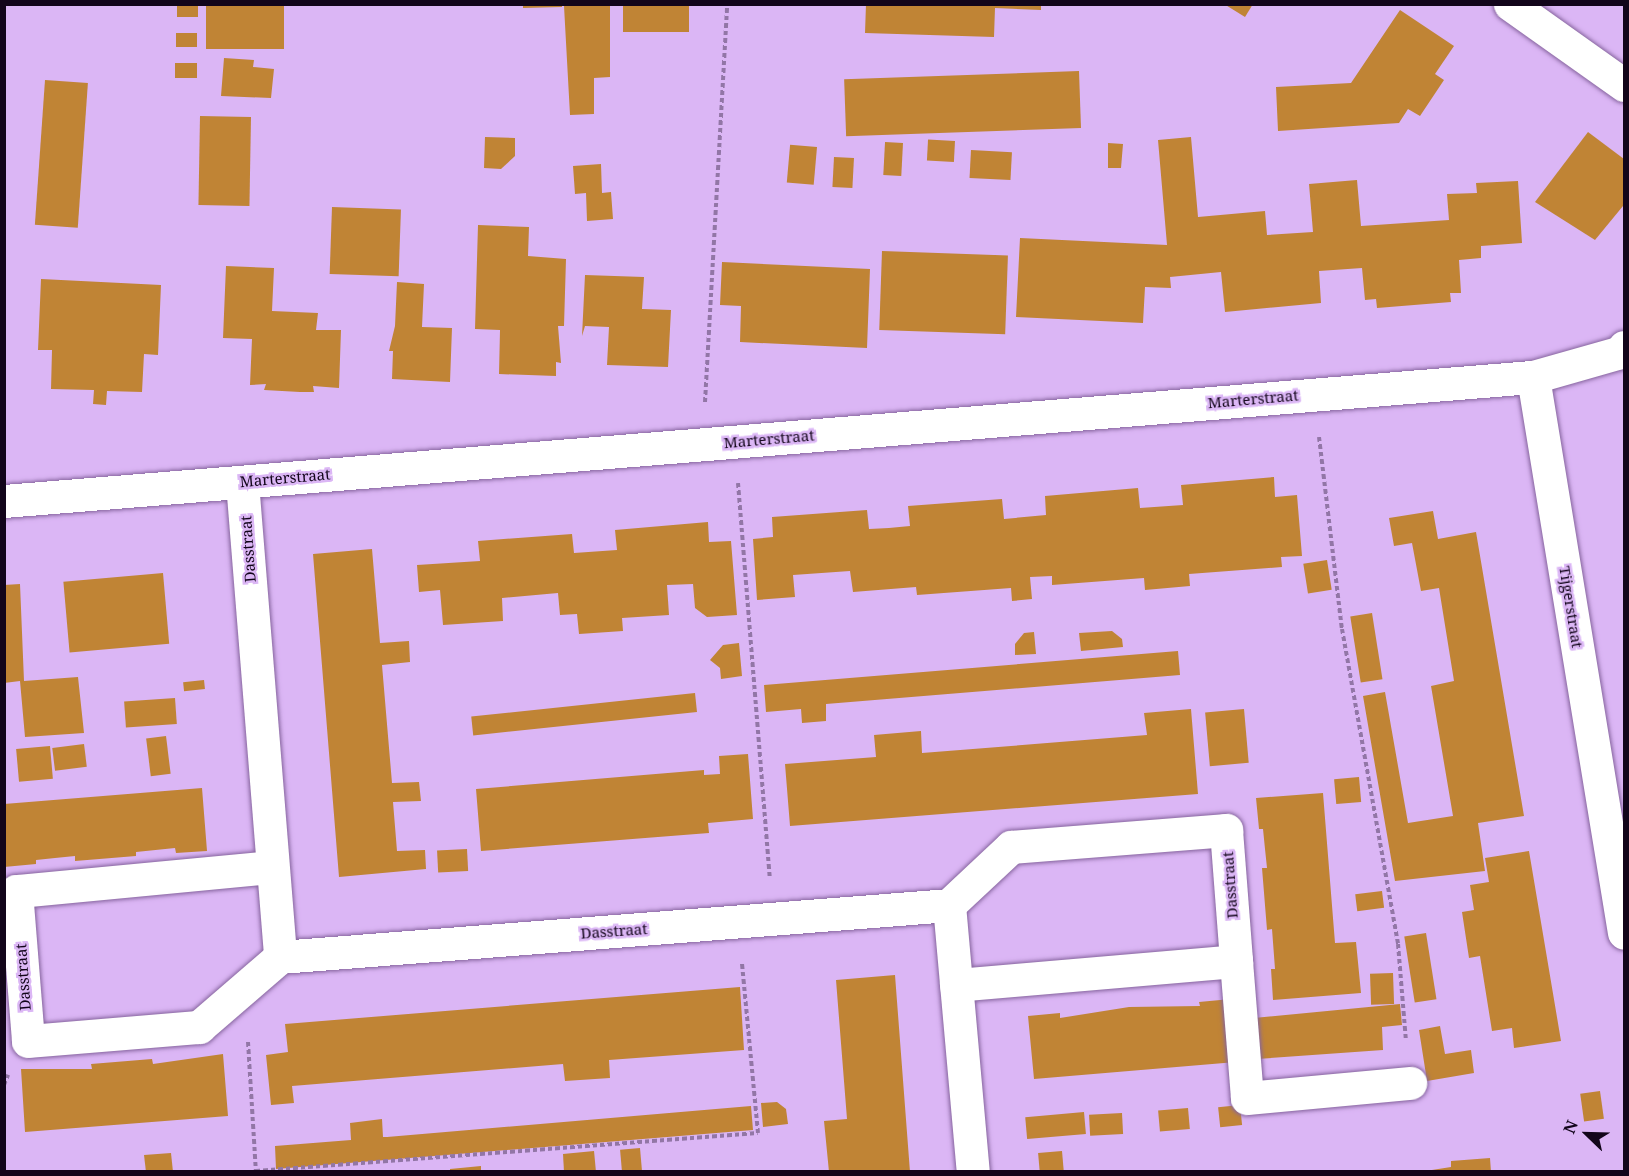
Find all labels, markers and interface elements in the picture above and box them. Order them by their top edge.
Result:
street label: Marterstraat [1207,386,1299,412]
street label: Marterstraat [723,426,815,452]
street label: Marterstraat [239,465,331,491]
street label: Dasstraat [237,515,259,583]
street label: Tijgerstraat [1556,565,1586,649]
street label: Dasstraat [1219,851,1241,919]
street label: Dasstraat [580,920,648,942]
street label: Dasstraat [12,943,34,1011]
north arrow [1557,1104,1617,1164]
text: N [1558,1117,1583,1137]

